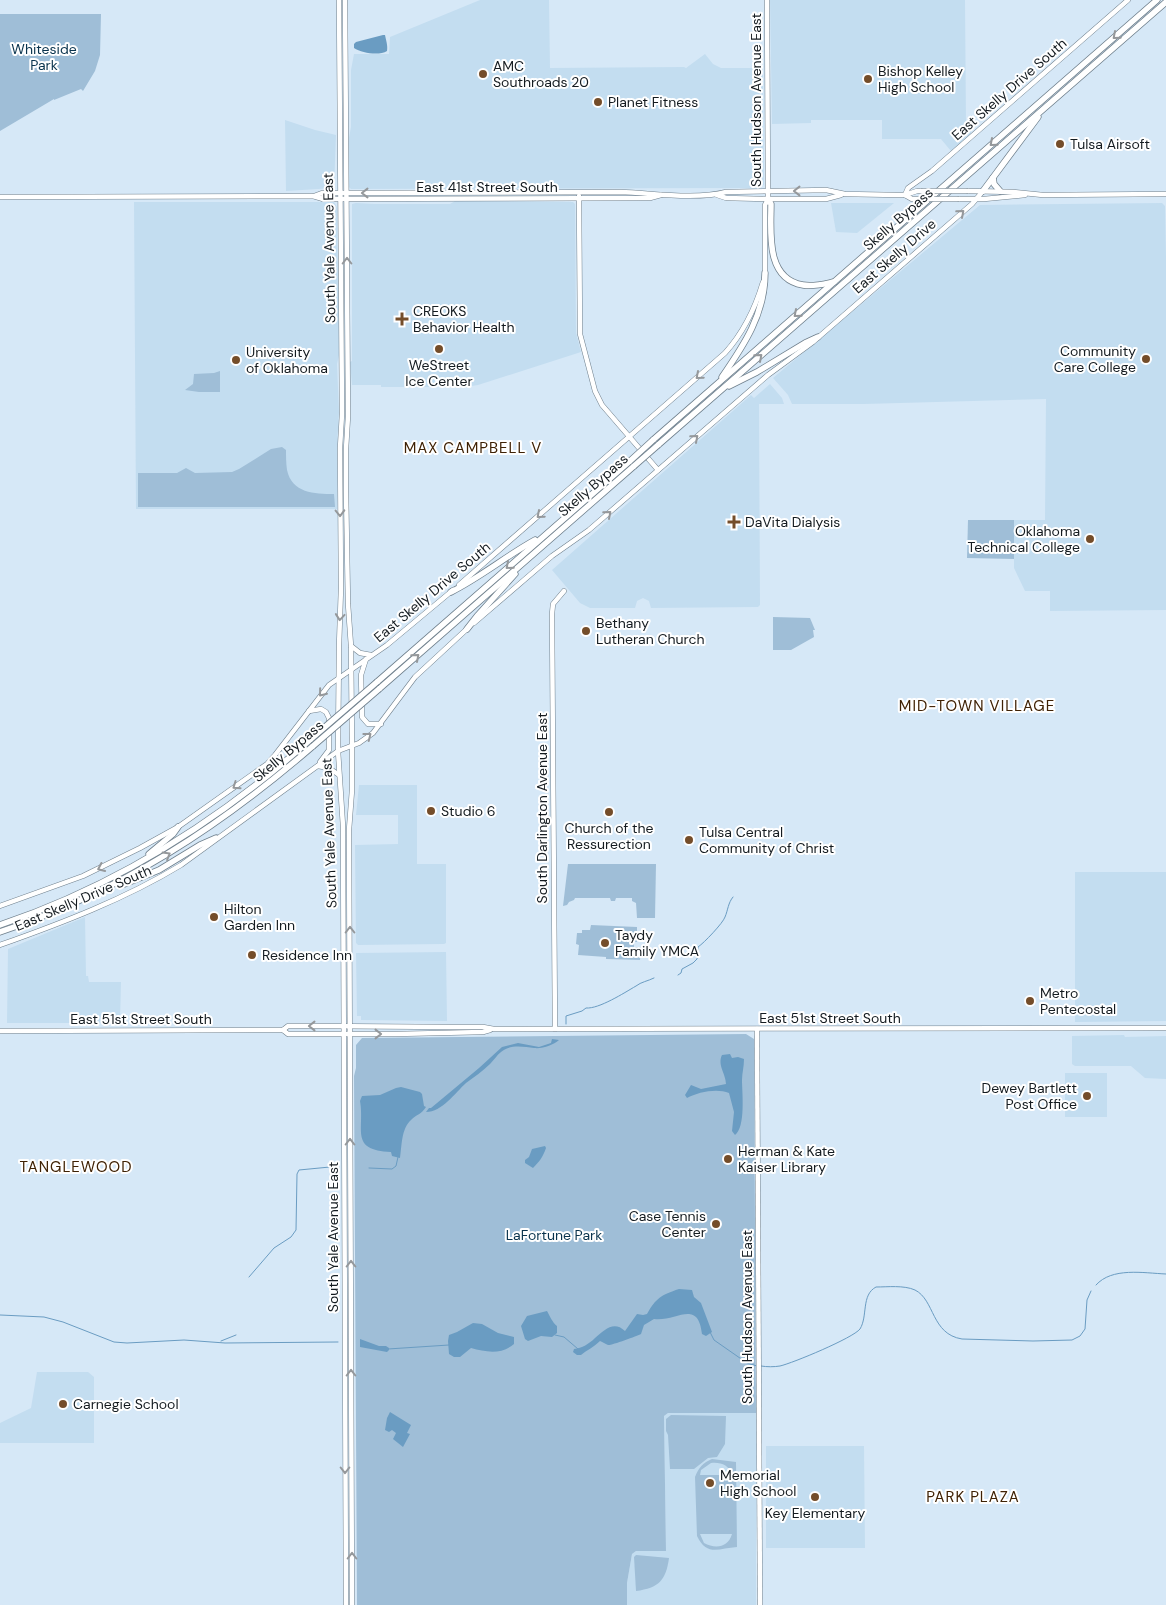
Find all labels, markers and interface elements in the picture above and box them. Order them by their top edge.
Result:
street label: South Hudson Avenue East [747,13,765,187]
one-way arrow [1112,30,1121,39]
street label: East Skelly Drive South [948,34,1070,144]
park label: Whiteside Park [11,40,77,74]
place label: AMC Southroads 20 [493,57,589,91]
place label: Bishop Kelley High School [878,62,963,96]
marker: AMC Southroads 20 [477,68,489,80]
marker: Bishop Kelley High School [862,73,874,85]
place label: Planet Fitness [608,93,698,111]
marker: Planet Fitness [592,96,604,108]
place label: Tulsa Airsoft [1070,135,1150,153]
one-way arrow [990,137,999,146]
marker: Tulsa Airsoft [1054,138,1066,150]
street label: South Yale Avenue East [319,173,339,323]
street label: East 41st Street South [416,178,558,196]
street label: Skelly Bypass [859,184,937,254]
one-way arrow [792,185,800,196]
one-way arrow [361,188,368,198]
one-way arrow [955,211,964,219]
street label: East Skelly Drive [848,215,940,297]
one-way arrow [342,257,352,264]
place label: CREOKS Behavior Health [413,302,515,336]
one-way arrow [794,309,803,318]
marker: CREOKS Behavior Health [395,312,409,326]
place label: Community Care College [1054,342,1136,376]
place label: University of Oklahoma [246,343,328,377]
marker: WeStreet Ice Center [433,343,445,355]
marker: Community Care College [1140,353,1152,365]
marker: University of Oklahoma [230,354,242,366]
one-way arrow [754,354,763,363]
place label: WeStreet Ice Center [405,356,473,390]
one-way arrow [696,370,705,379]
one-way arrow [690,434,699,443]
district label: MAX CAMPBELL V [404,438,542,458]
street label: Skelly Bypass [554,450,632,520]
one-way arrow [335,509,346,517]
one-way arrow [537,509,546,518]
one-way arrow [602,510,611,519]
place label: DaVita Dialysis [745,513,840,531]
marker: DaVita Dialysis [727,515,741,529]
place label: Oklahoma Technical College [968,522,1080,556]
marker: Oklahoma Technical College [1084,533,1096,545]
street label: East Skelly Drive South [370,538,494,646]
one-way arrow [506,560,515,569]
one-way arrow [335,613,346,621]
place label: Bethany Lutheran Church [596,614,705,648]
marker: Bethany Lutheran Church [580,625,592,637]
one-way arrow [410,654,419,663]
one-way arrow [318,688,327,697]
district label: MID-TOWN VILLAGE [899,696,1055,716]
street label: South Darlington Avenue East [533,713,551,903]
street label: Skelly Bypass [249,716,327,786]
one-way arrow [362,733,371,742]
street label: South Yale Avenue East [317,758,341,908]
one-way arrow [232,780,242,789]
place label: Studio 6 [441,802,496,820]
marker: Studio 6 [425,805,437,817]
marker: Church of the Ressurection [603,806,615,818]
place label: Church of the Ressurection [564,819,654,853]
place label: Tulsa Central Community of Christ [699,823,834,857]
marker: Tulsa Central Community of Christ [683,834,695,846]
one-way arrow [162,852,171,861]
street label: East Skelly Drive South [12,861,154,935]
one-way arrow [97,861,106,872]
place label: Hilton Garden Inn [224,900,295,934]
marker: Hilton Garden Inn [208,911,220,923]
one-way arrow [345,925,355,933]
place label: Taydy Family YMCA [615,926,699,960]
marker: Taydy Family YMCA [599,937,611,949]
place label: Residence Inn [262,946,352,964]
marker: Residence Inn [246,949,258,961]
place label: Metro Pentecostal [1040,984,1116,1018]
marker: Metro Pentecostal [1024,995,1036,1007]
street label: East 51st Street South [759,1009,901,1027]
street label: East 51st Street South [70,1010,212,1028]
one-way arrow [308,1021,316,1031]
one-way arrow [375,1029,383,1039]
place label: Dewey Bartlett Post Office [982,1079,1077,1113]
marker: Dewey Bartlett Post Office [1081,1090,1093,1102]
one-way arrow [345,1138,355,1146]
place label: Herman & Kate Kaiser Library [738,1142,835,1176]
marker: Herman & Kate Kaiser Library [722,1153,734,1165]
district label: TANGLEWOOD [20,1157,133,1177]
street label: South Yale Avenue East [324,1162,342,1312]
place label: Case Tennis Center [629,1207,706,1241]
marker: Case Tennis Center [710,1218,722,1230]
park label: LaFortune Park [506,1226,602,1244]
street label: South Hudson Avenue East [738,1230,756,1404]
one-way arrow [346,1259,356,1267]
one-way arrow [346,1369,356,1376]
place label: Carnegie School [73,1395,179,1413]
marker: Carnegie School [57,1398,69,1410]
place label: Memorial High School [720,1466,796,1500]
one-way arrow [340,1467,350,1475]
marker: Memorial High School [704,1477,716,1489]
district label: PARK PLAZA [926,1487,1020,1507]
marker: Key Elementary [809,1491,821,1503]
place label: Key Elementary [765,1504,865,1522]
one-way arrow [347,1552,357,1560]

